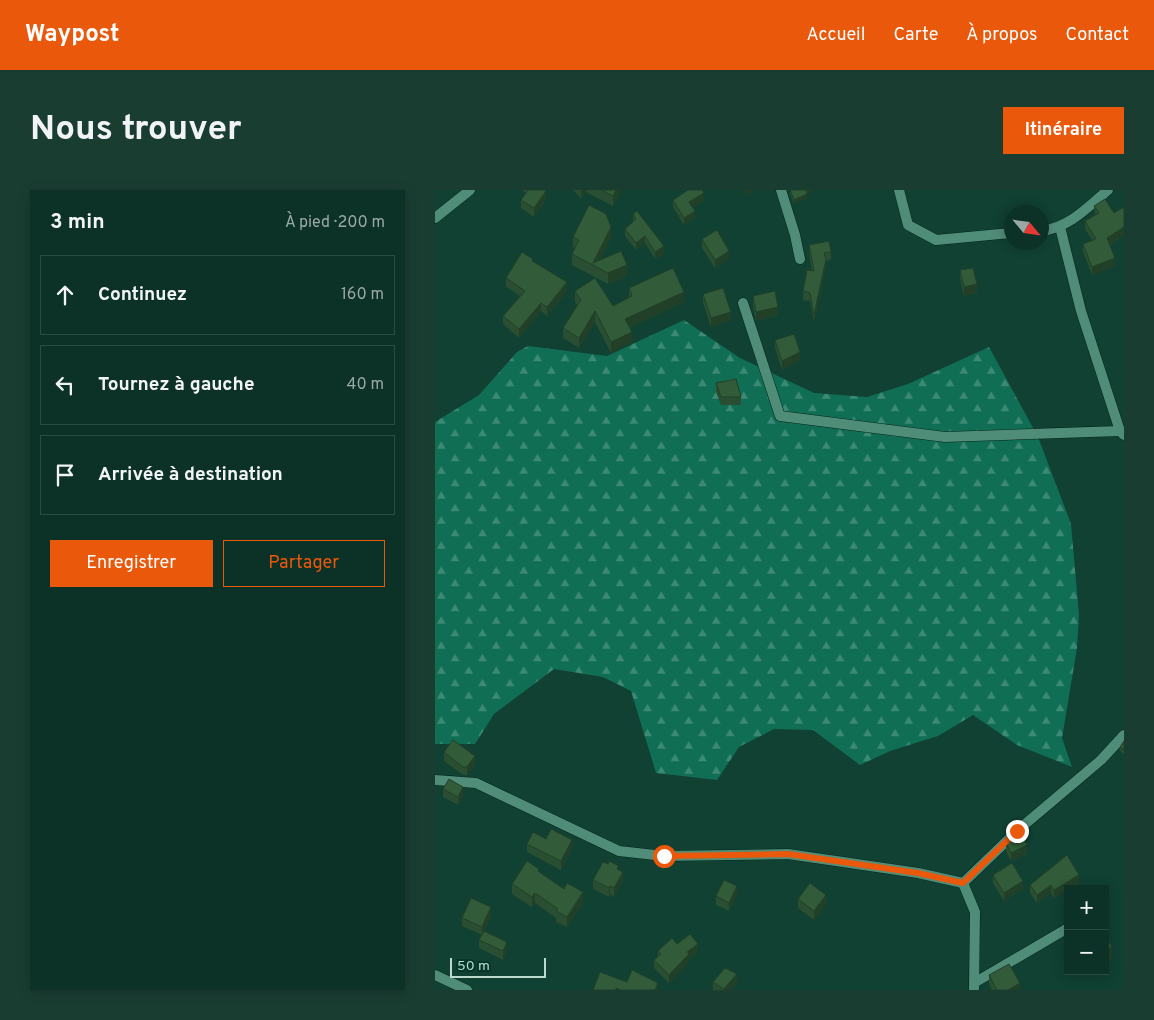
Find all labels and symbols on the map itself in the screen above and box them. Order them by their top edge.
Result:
north arrow [1004,205,1049,250]
route end [1006,820,1029,843]
route start [653,845,676,868]
scale bar [450,955,546,978]

